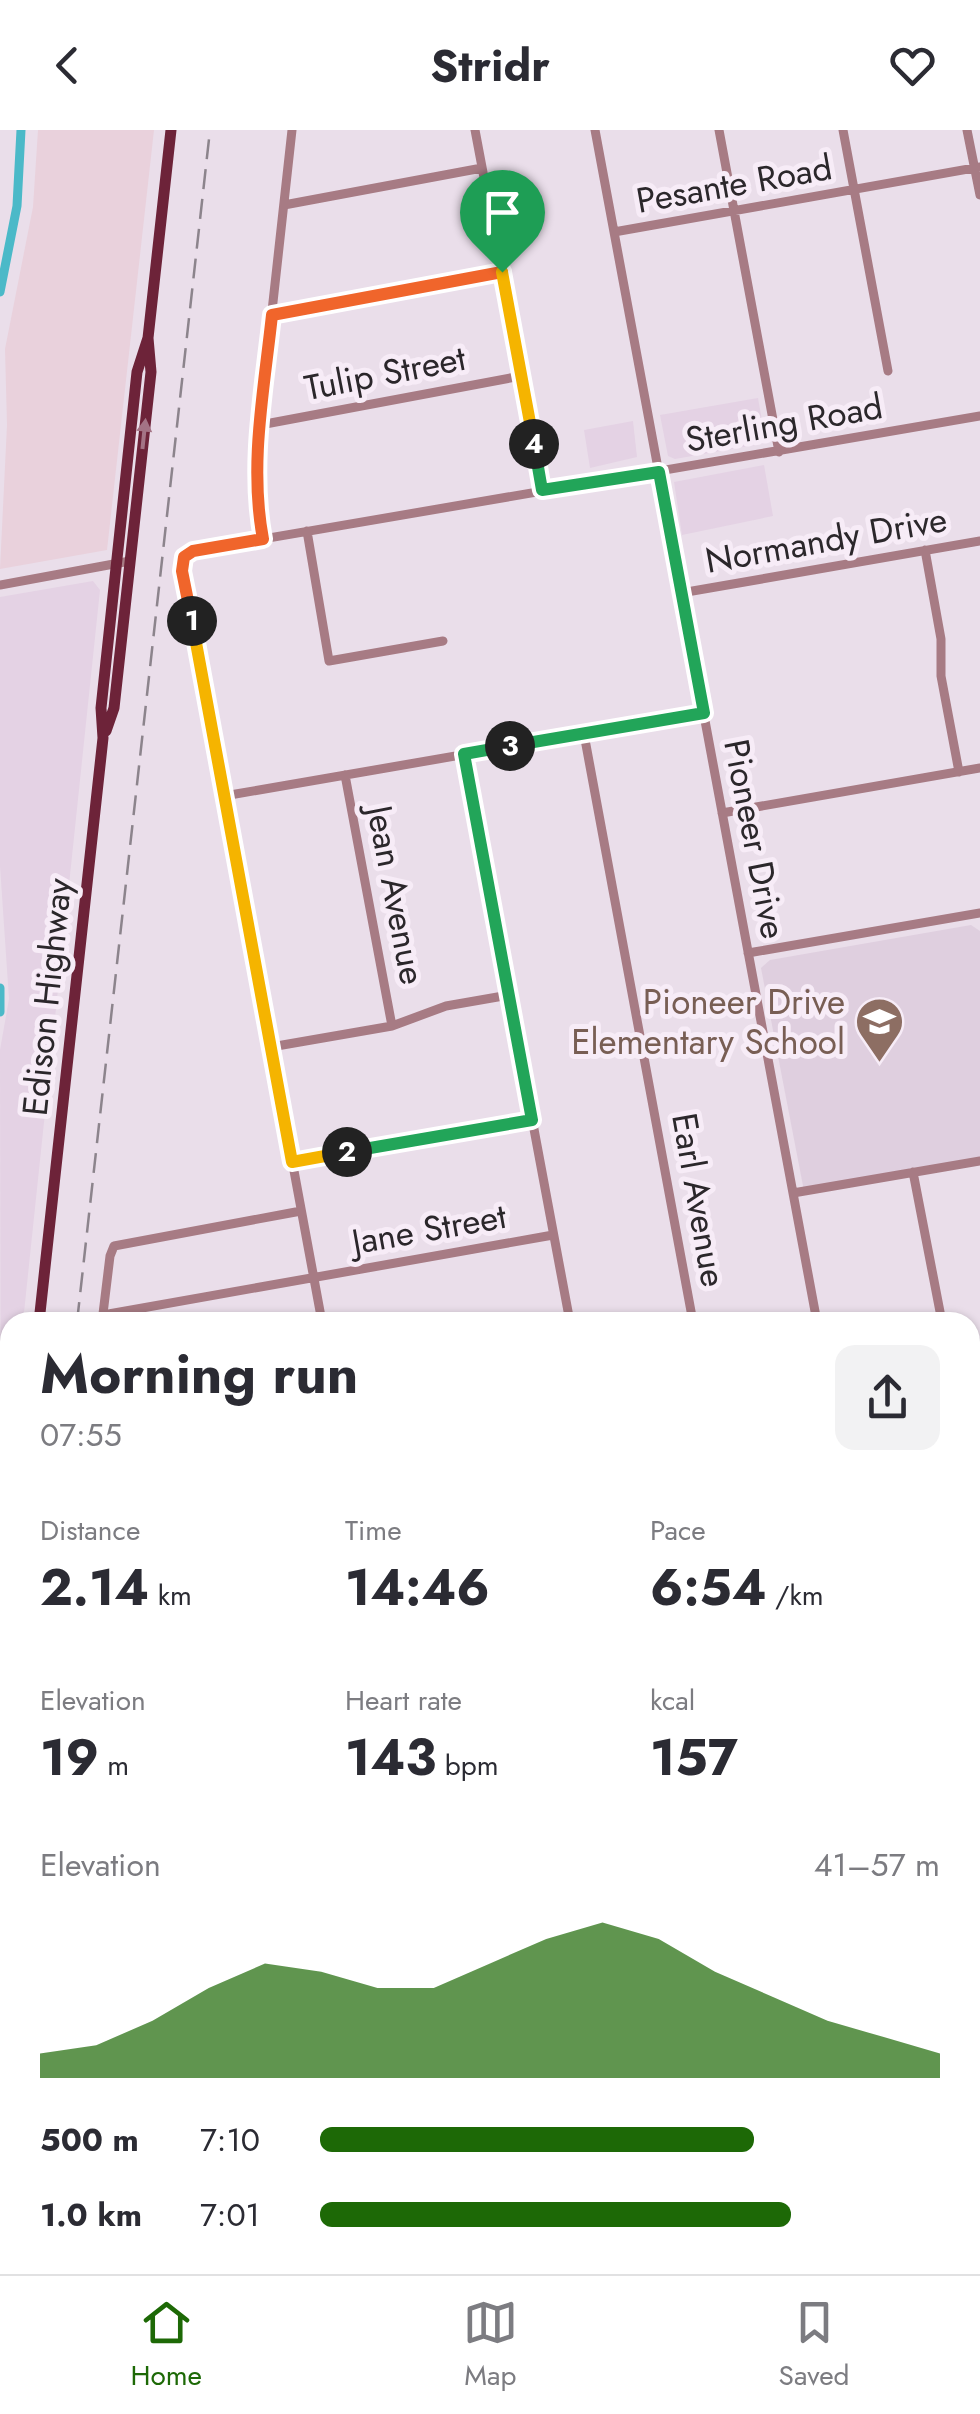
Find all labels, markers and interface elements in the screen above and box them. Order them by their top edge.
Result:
text: Stridr [430,33,550,98]
icon: back [40,38,95,93]
icon: heart [885,38,940,93]
street label: Pesante Road [632,142,836,226]
pin [460,170,545,273]
icon: arrive [475,185,530,240]
street label: Tulip Street [300,333,470,413]
street label: Sterling Road [682,381,886,465]
one-way arrow [136,417,152,449]
pin: 4 [509,419,559,469]
text: 4 [524,423,544,464]
street label: Normandy Drive [701,494,951,586]
pin: 1 [167,596,217,646]
text: 1 [185,600,199,641]
pin: 3 [485,721,535,771]
text: 3 [501,725,519,766]
street label: Pioneer Drive [711,735,799,943]
street label: Jean Avenue [353,797,438,989]
street label: Edison Highway [10,875,84,1118]
place label: Pioneer Drive Elementary School [571,977,845,1067]
school or university icon: Pioneer Drive Elementary School [854,996,906,1064]
street label: Earl Avenue [659,1109,739,1291]
pin: 2 [322,1127,372,1177]
text: 2 [338,1131,356,1172]
street label: Jane Street [344,1191,511,1268]
text: Morning run [40,1334,358,1414]
button: share [835,1345,940,1450]
text: 07:55 [40,1412,122,1458]
text: Distance [40,1510,140,1551]
text: Time [345,1510,402,1551]
text: Pace [650,1510,706,1551]
text: 2.14 [40,1551,149,1624]
text: 14:46 [345,1551,490,1624]
text: 6:54 [650,1551,767,1624]
text: km [149,1575,192,1616]
text: /km [767,1575,824,1616]
text: Elevation [40,1680,146,1721]
text: Heart rate [345,1680,462,1721]
text: kcal [650,1680,695,1721]
text: 19 [40,1721,99,1794]
text: 143 [345,1721,436,1794]
text: 157 [650,1721,738,1794]
text: m [99,1745,129,1786]
text: bpm [436,1745,499,1786]
text: Elevation [40,1842,161,1888]
text: 41–57 m [814,1842,940,1888]
text: 500 m [40,2117,139,2163]
text: 7:10 [200,2117,260,2163]
text: 1.0 km [40,2192,142,2238]
text: 7:01 [200,2192,260,2238]
tab: Home [130,2295,202,2396]
tab: Map [463,2295,518,2396]
tab: Saved [779,2295,850,2396]

